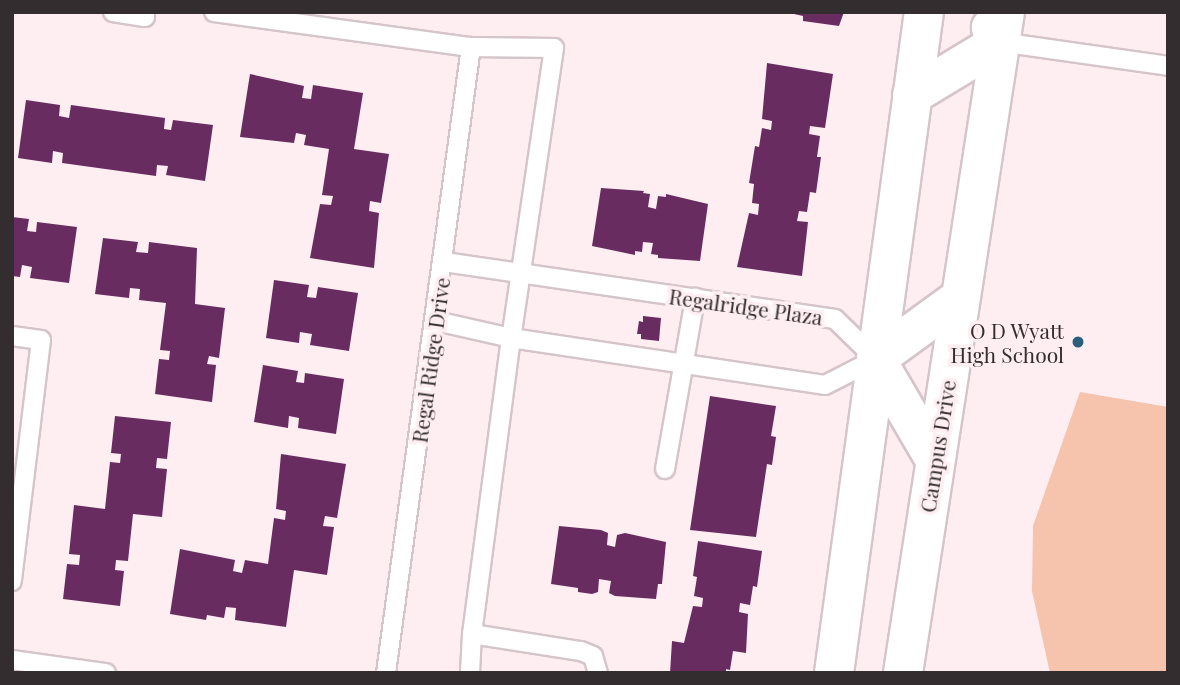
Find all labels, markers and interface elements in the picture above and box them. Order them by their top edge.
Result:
street label: Regal Ridge Drive [406,276,454,444]
street label: Regalridge Plaza [667,283,825,329]
place label: O D Wyatt High School [951,317,1064,367]
marker: O D Wyatt High School [1070,334,1086,350]
street label: Campus Drive [914,378,960,514]

